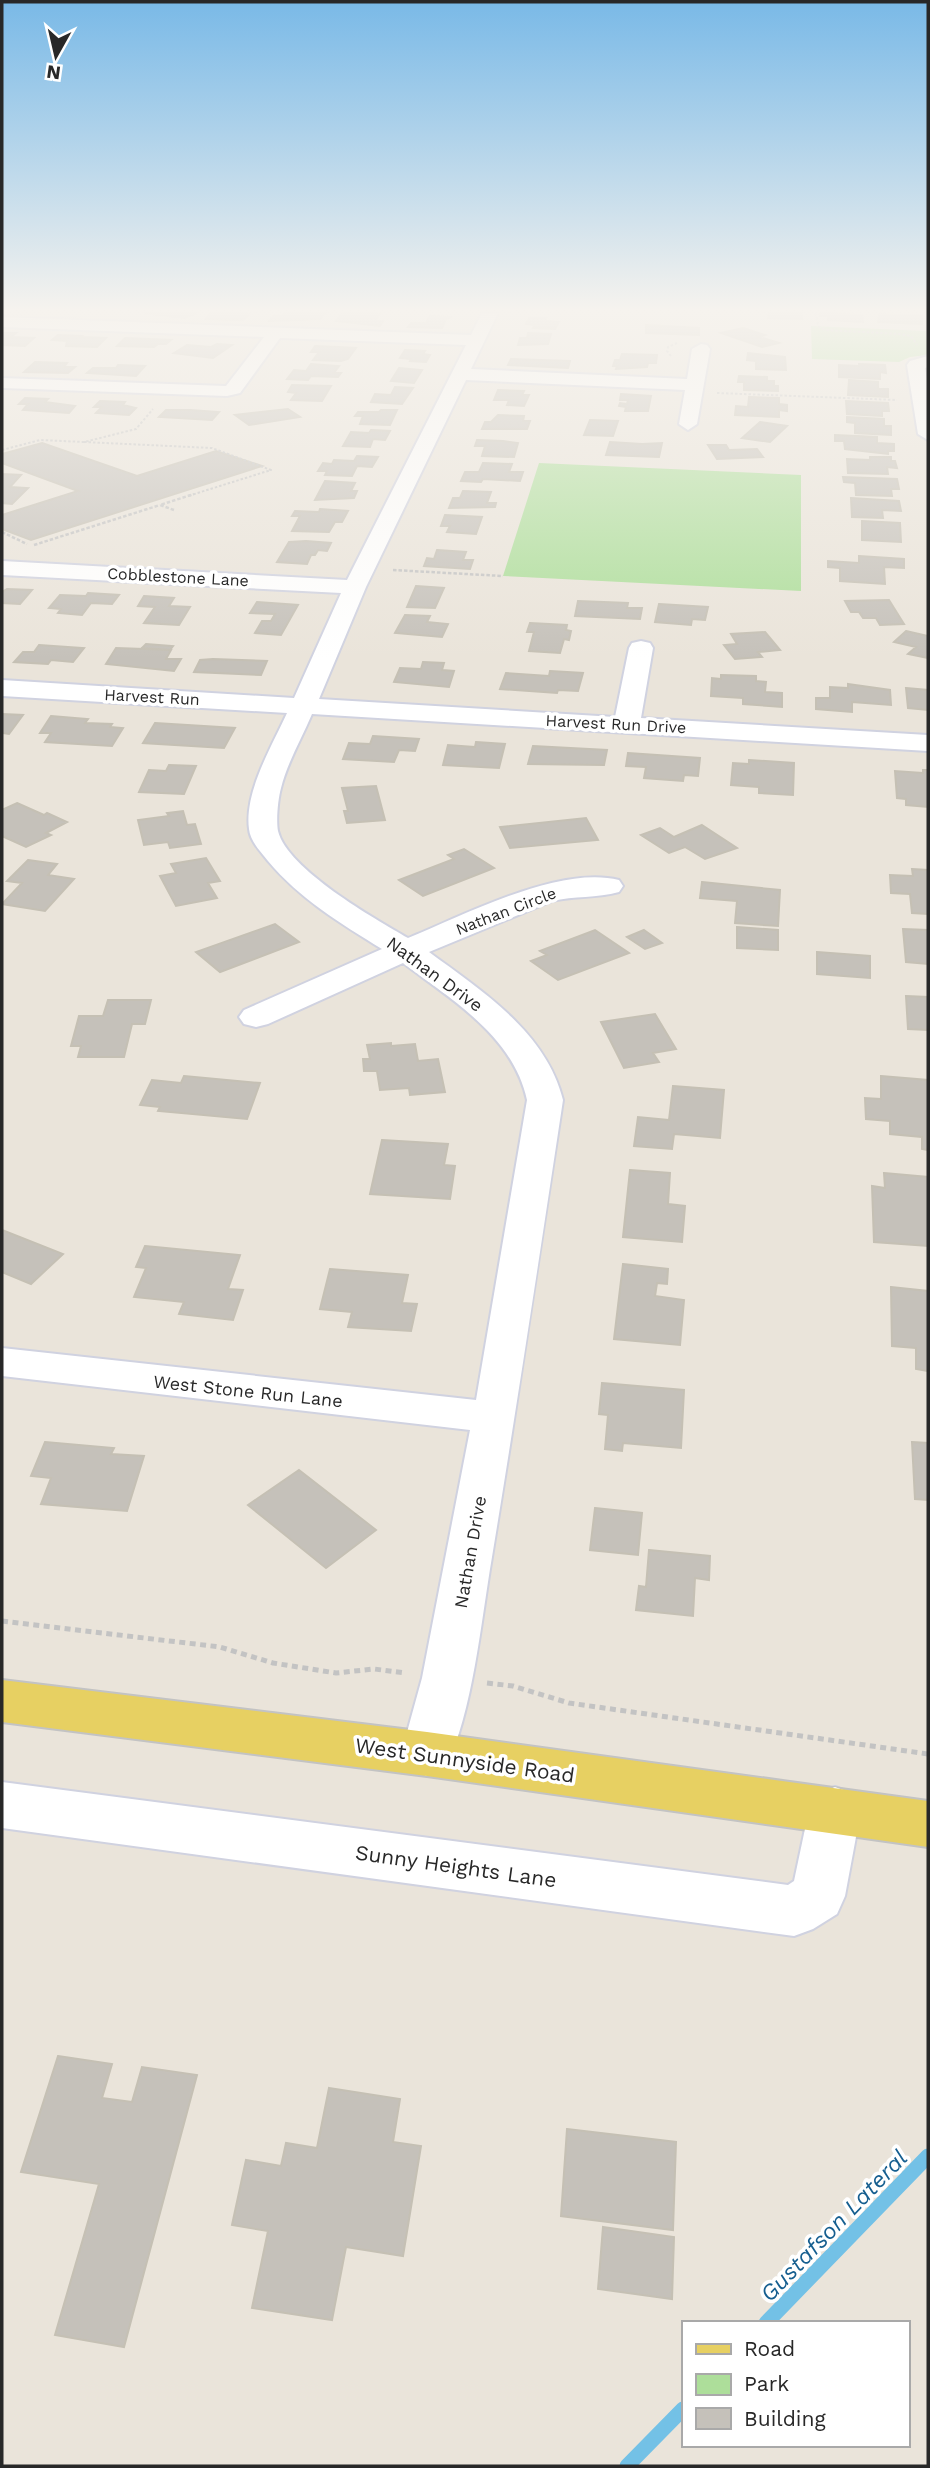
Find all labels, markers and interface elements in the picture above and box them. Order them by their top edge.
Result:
north arrow [21,21,91,91]
text: N [45,60,62,85]
street label: Cobblestone Lane [107,564,249,590]
street label: Harvest Run [104,685,200,709]
street label: Harvest Run Drive [545,711,687,737]
street label: Nathan Circle [453,883,559,939]
street label: Nathan Drive [383,932,487,1016]
street label: West Stone Run Lane [152,1371,344,1411]
street label: Nathan Drive [450,1494,490,1610]
street label: West Sunnyside Road [354,1732,576,1788]
street label: Sunny Heights Lane [354,1839,558,1893]
water label: Gustafson Lateral [755,2145,913,2307]
legend [682,2321,909,2447]
text: Road [744,2336,795,2361]
text: Park [744,2371,789,2396]
text: Building [744,2406,826,2431]

